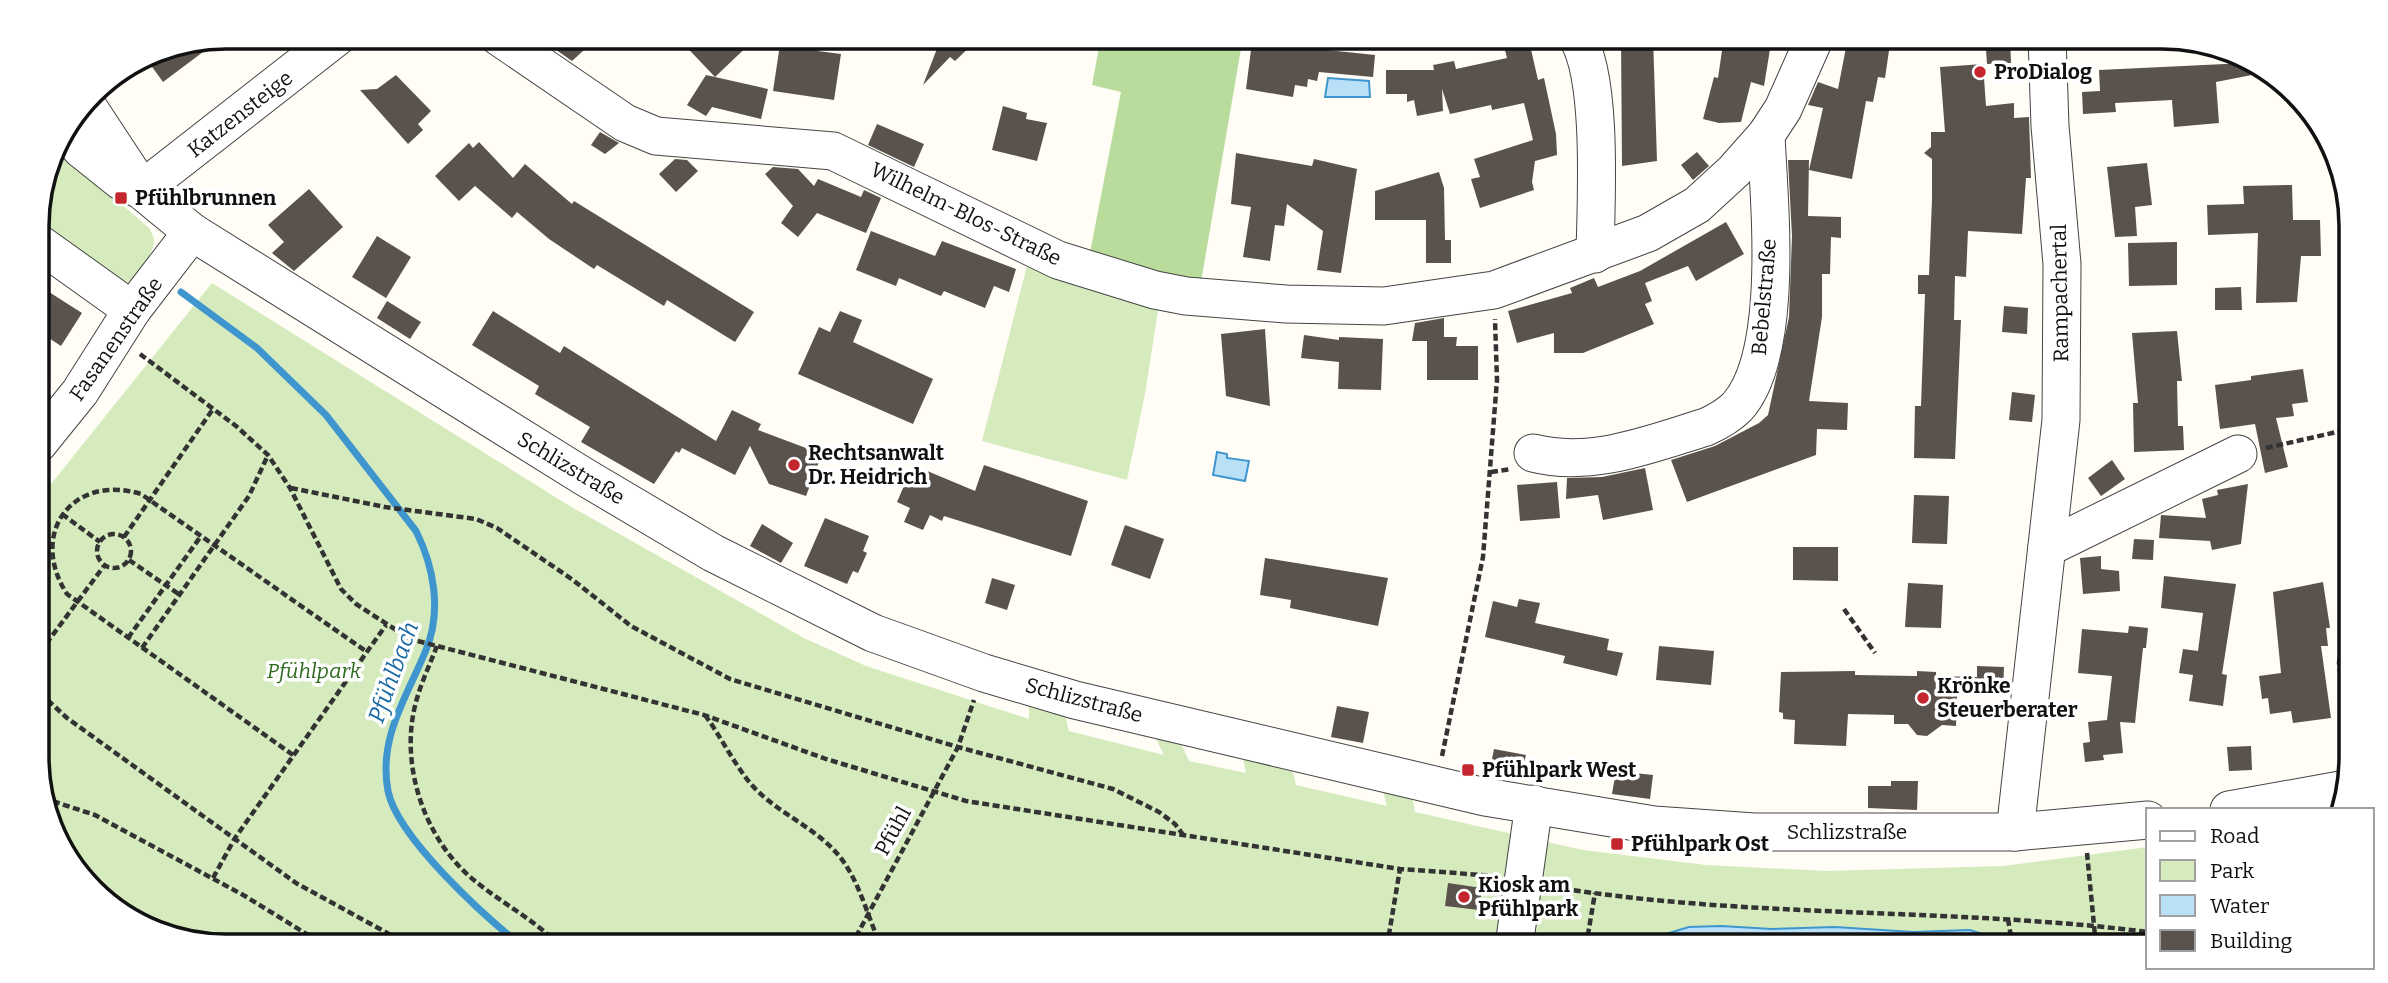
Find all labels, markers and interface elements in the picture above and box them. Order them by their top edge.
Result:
place label: ProDialog [1994,59,2092,85]
marker: ProDialog [1972,64,1988,80]
street label: Katzensteige [182,65,298,163]
street label: Wilhelm-Blos-Straße [866,156,1066,272]
place label: Pfühlbrunnen [135,185,277,211]
marker: Pfühlbrunnen [113,190,129,206]
street label: Rampachertal [2046,224,2074,362]
street label: Bebelstraße [1746,238,1782,356]
street label: Fasanenstraße [64,272,168,406]
street label: Schlizstraße [513,426,629,510]
place label: Rechtsanwalt Dr. Heidrich [808,440,945,490]
marker: Rechtsanwalt Dr. Heidrich [786,457,802,473]
water label: Pfühlbach [362,618,424,726]
park label: Pfühlpark [267,658,362,684]
street label: Schlizstraße [1022,672,1146,728]
place label: Krönke Steuerberater [1937,673,2078,723]
marker: Krönke Steuerberater [1915,690,1931,706]
place label: Pfühlpark West [1482,757,1637,783]
marker: Pfühlpark West [1460,762,1476,778]
street label: Pfühl [869,802,917,860]
legend [2146,808,2374,969]
street label: Schlizstraße [1787,819,1907,845]
text: Road [2210,823,2259,849]
place label: Pfühlpark Ost [1631,831,1770,857]
marker: Pfühlpark Ost [1609,836,1625,852]
text: Park [2210,858,2254,884]
place label: Kiosk am Pfühlpark [1478,872,1579,922]
marker: Kiosk am Pfühlpark [1456,889,1472,905]
text: Water [2210,893,2269,919]
text: Building [2210,928,2293,954]

